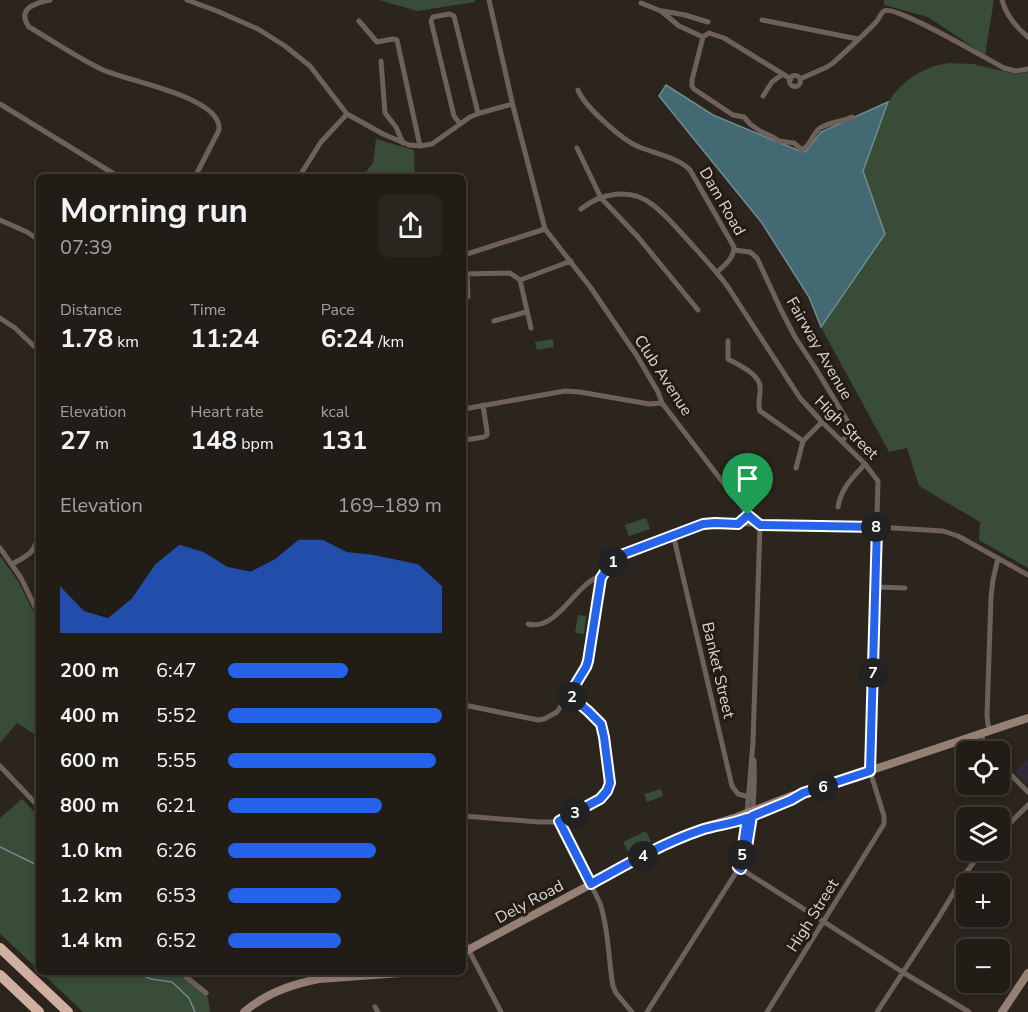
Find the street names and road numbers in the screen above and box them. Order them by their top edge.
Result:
street label: Dam Road [694,163,751,240]
street label: Fairway Avenue [781,293,857,404]
street label: Club Avenue [629,331,698,420]
street label: High Street [809,391,883,465]
street label: Banket Street [696,620,740,721]
street label: Dely Road [491,875,568,929]
street label: High Street [782,875,844,956]

